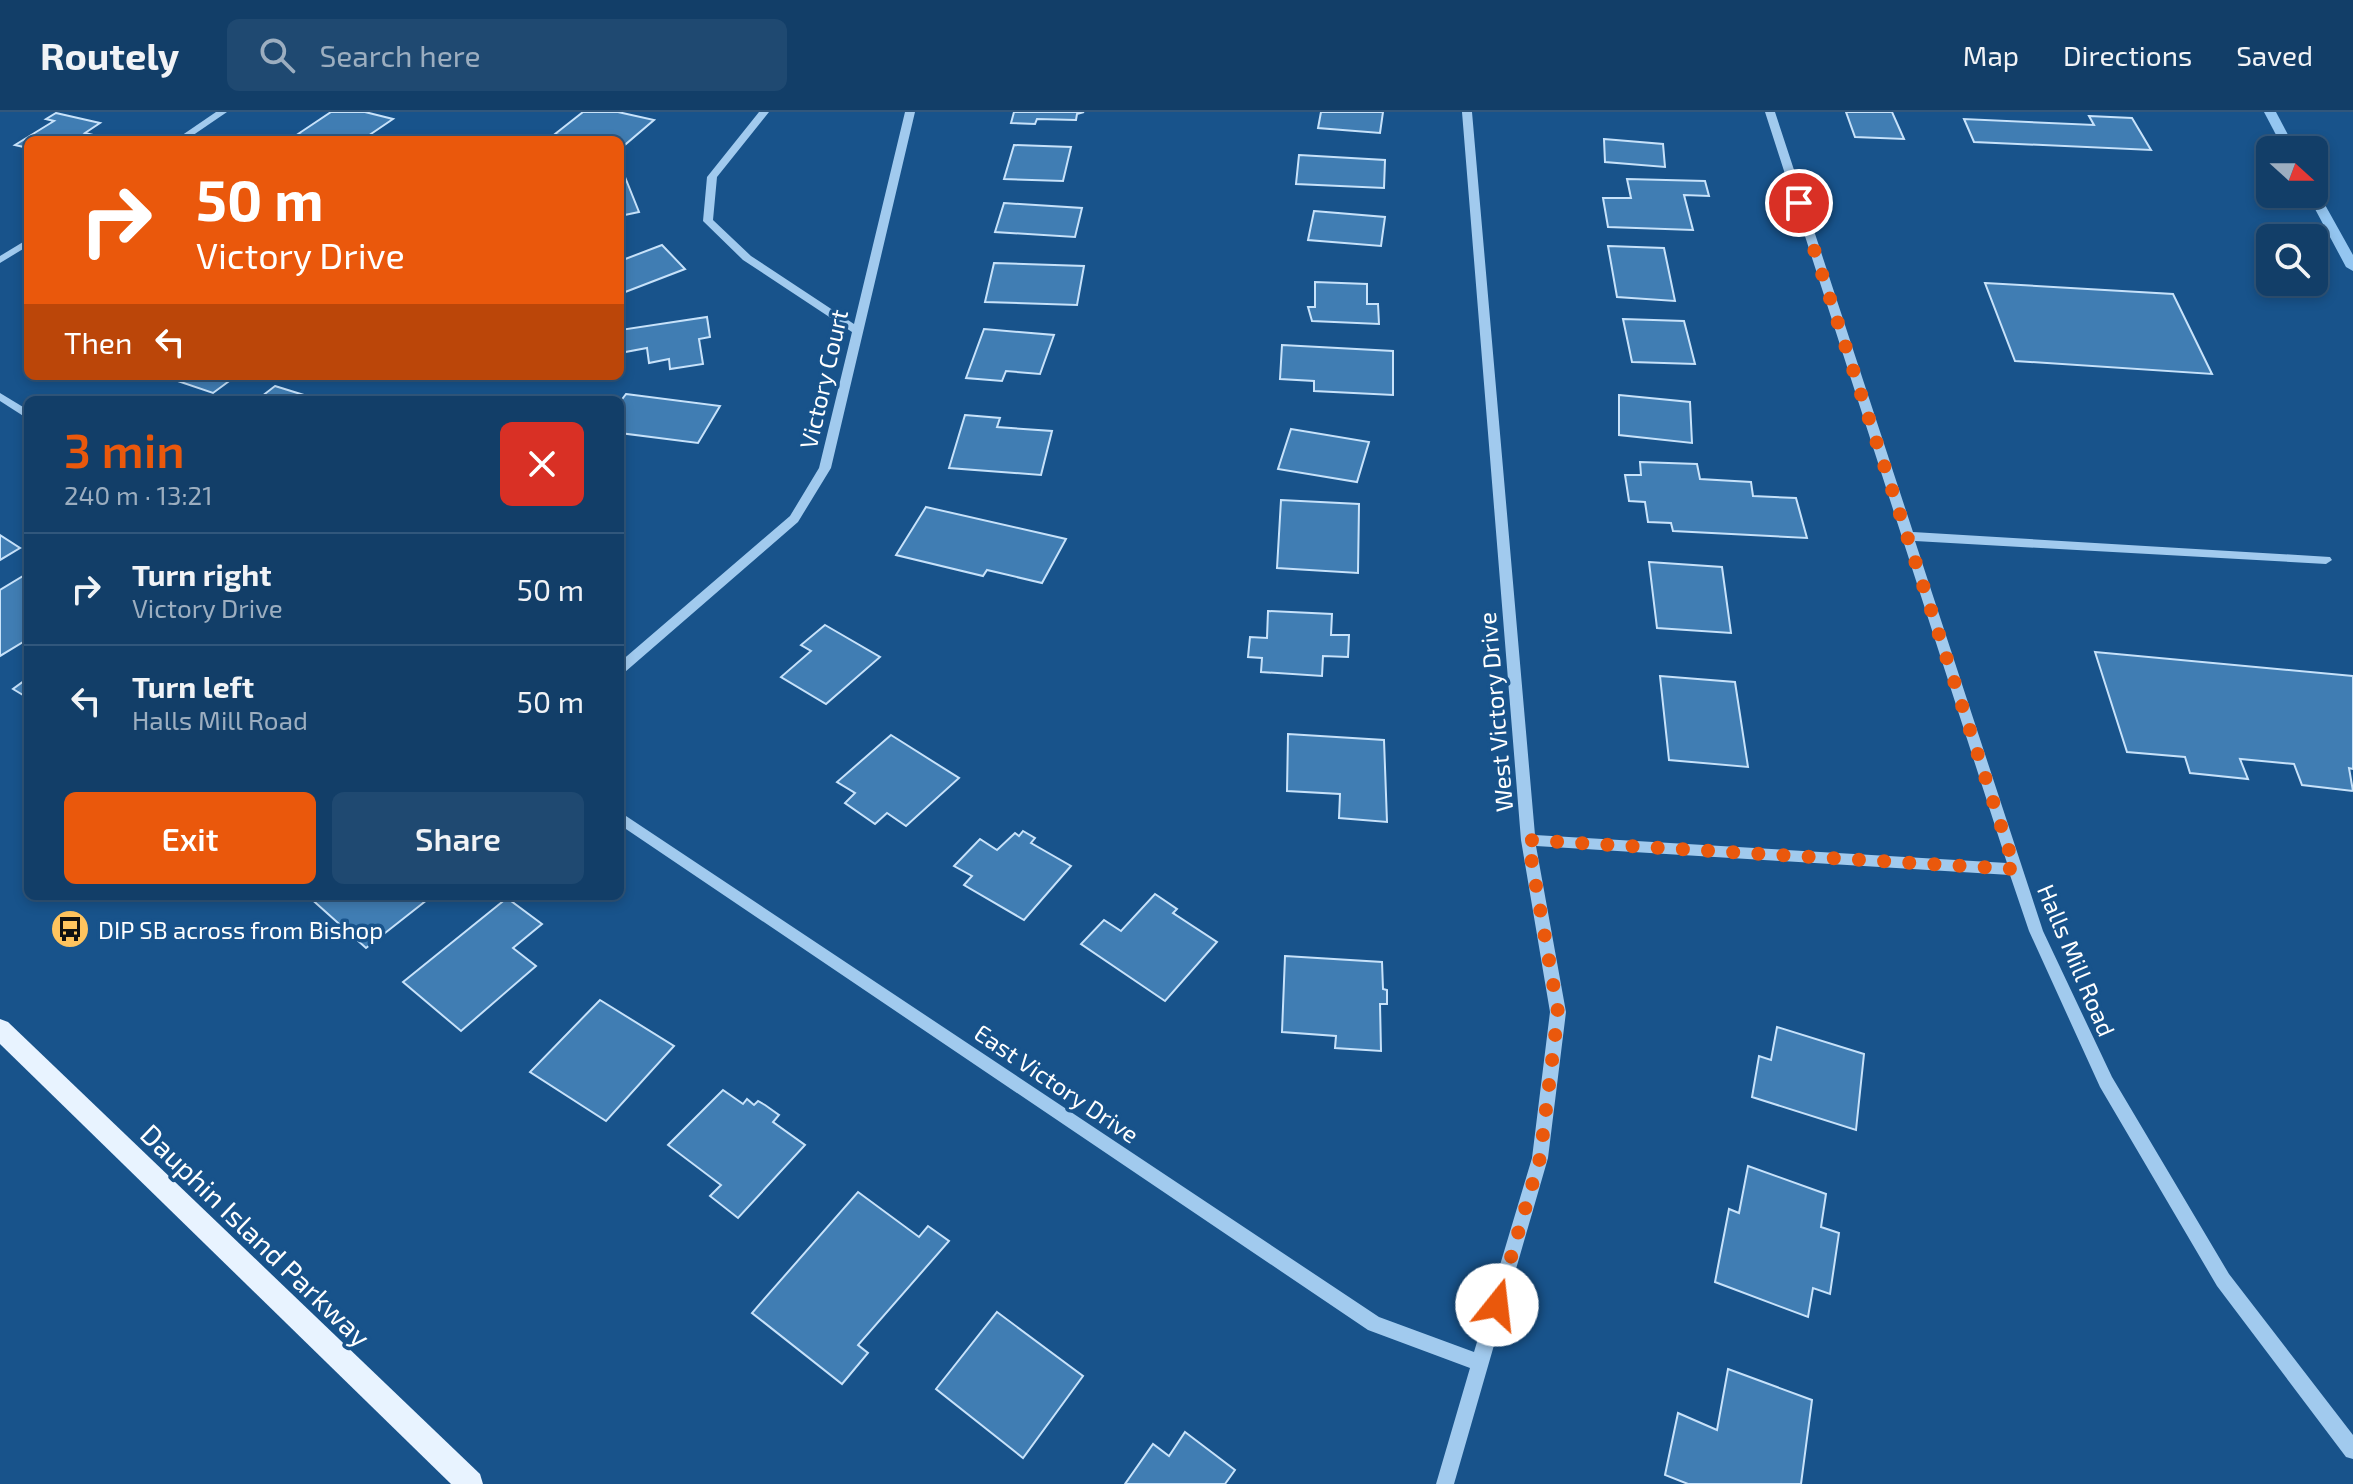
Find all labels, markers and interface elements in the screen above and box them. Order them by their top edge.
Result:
search box [227,19,787,91]
text: Routely [40,32,179,78]
icon: search [255,33,299,77]
text: Search here [319,37,481,73]
text: Map [1963,38,2019,72]
text: Directions [2063,38,2192,72]
text: Saved [2236,38,2313,72]
north arrow [2256,136,2328,208]
map controls [2256,136,2328,296]
text: 50 m [196,165,324,232]
icon: right [64,168,168,272]
pin [1765,169,1833,237]
icon: arrive [1777,181,1821,225]
button: search [2256,224,2328,296]
text: Victory Drive [196,233,405,276]
street label: Victory Court [793,307,853,451]
icon: left [148,320,192,364]
text: Then [64,324,132,360]
text: 3 min [64,420,185,478]
button: close [500,422,584,506]
text: 240 m · 13:21 [64,479,213,510]
text: Turn right [132,556,272,592]
icon: right [64,567,108,611]
text: 50 m [517,571,584,607]
text: Victory Drive [132,592,283,623]
street label: West Victory Drive [1472,611,1518,813]
text: Turn left [132,668,254,704]
icon: left [64,679,108,723]
text: 50 m [517,683,584,719]
text: Halls Mill Road [132,704,308,735]
button: Exit [64,792,316,884]
button: Share [332,792,584,884]
street label: Halls Mill Road [2032,880,2122,1040]
bus stop icon: DIP SB across from Bishop [49,908,91,950]
place label: DIP SB across from Bishop [98,915,383,944]
street label: East Victory Drive [969,1017,1145,1149]
street label: Dauphin Island Parkway [134,1116,378,1354]
position arrow [1455,1263,1539,1347]

